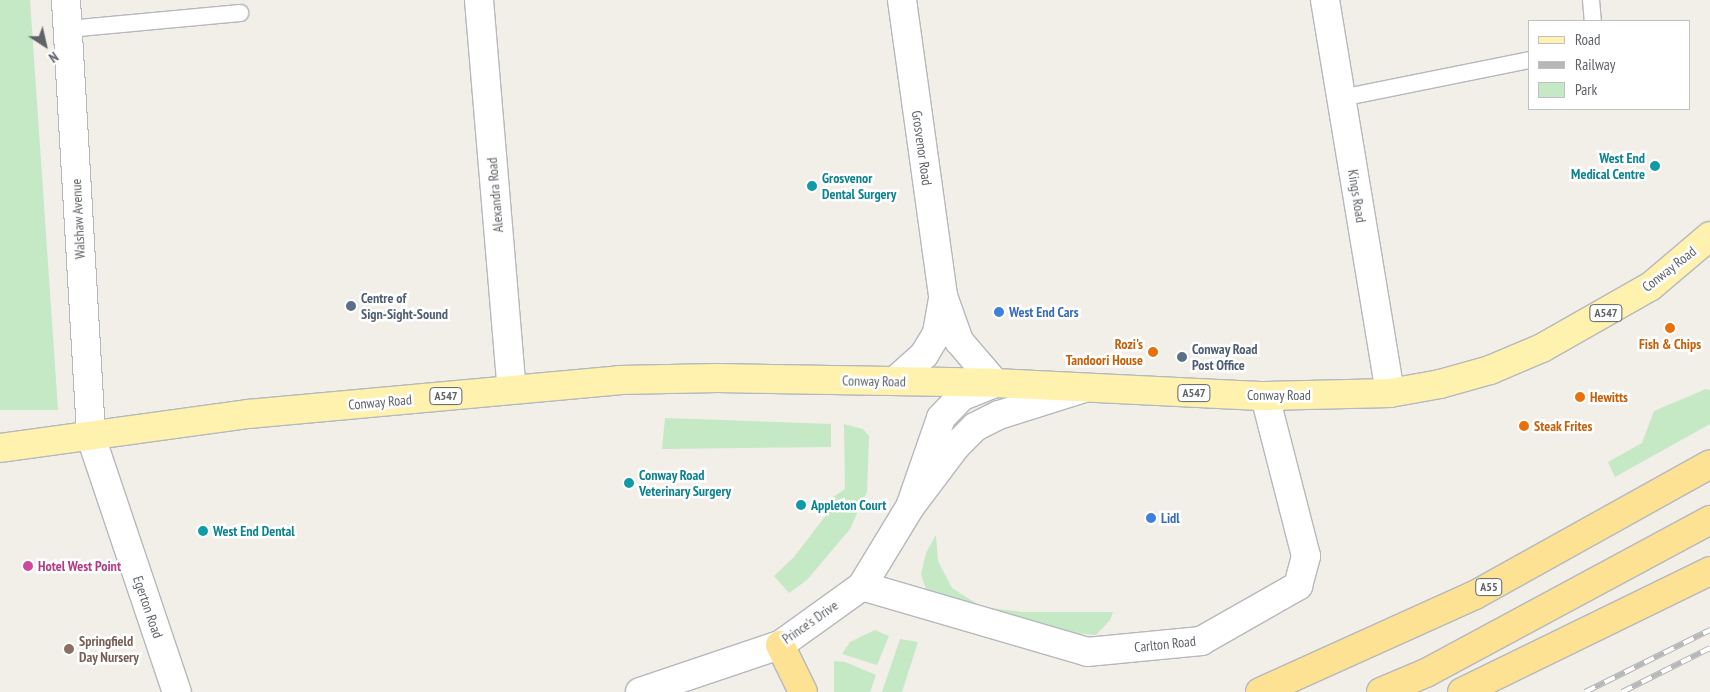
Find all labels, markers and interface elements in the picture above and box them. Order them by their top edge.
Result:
north arrow [20,20,70,70]
legend [1528,20,1690,110]
text: Road [1575,30,1601,49]
text: N [45,48,62,67]
text: Railway [1575,55,1615,74]
text: Park [1575,80,1597,99]
street label: Grosvenor Road [908,109,936,187]
place label: West End Medical Centre [1571,150,1645,182]
street label: Alexandra Road [483,157,507,233]
marker: West End Medical Centre [1649,160,1661,172]
street label: Kings Road [1345,168,1369,224]
place label: Grosvenor Dental Surgery [822,170,896,202]
street label: Walshaw Avenue [67,178,89,260]
marker: Grosvenor Dental Surgery [806,180,818,192]
street label: Conway Road [1639,243,1699,295]
place label: Centre of Sign-Sight-Sound [361,290,448,322]
marker: Centre of Sign-Sight-Sound [345,300,357,312]
place label: West End Cars [1009,304,1079,320]
road number: A547 [1588,304,1624,322]
marker: West End Cars [993,306,1005,318]
marker: Fish & Chips [1664,322,1676,334]
place label: Rozi's Tandoori House [1066,336,1143,368]
place label: Fish & Chips [1639,336,1701,352]
place label: Conway Road Post Office [1192,341,1258,374]
marker: Rozi's Tandoori House [1147,346,1159,358]
marker: Conway Road Post Office [1176,351,1188,363]
street label: Conway Road [842,372,906,390]
road number: A547 [1176,383,1212,402]
road number: A547 [428,386,464,406]
street label: Conway Road [1247,387,1311,403]
place label: Hewitts [1590,389,1628,405]
street label: Conway Road [347,391,413,413]
marker: Hewitts [1574,391,1586,403]
place label: Steak Frites [1534,418,1593,434]
marker: Steak Frites [1518,420,1530,432]
place label: Conway Road Veterinary Surgery [639,467,731,500]
marker: Conway Road Veterinary Surgery [623,477,635,489]
place label: Appleton Court [811,497,886,513]
marker: Appleton Court [795,499,807,511]
place label: Lidl [1161,510,1180,526]
marker: Lidl [1145,512,1157,524]
place label: West End Dental [213,523,295,539]
marker: West End Dental [197,525,209,537]
place label: Hotel West Point [38,558,121,574]
marker: Hotel West Point [22,560,34,572]
street label: Egerton Road [130,574,166,640]
road number: A55 [1475,578,1503,596]
street label: Prince's Drive [779,597,841,647]
street label: Carlton Road [1133,632,1197,656]
place label: Springfield Day Nursery [79,633,139,666]
marker: Springfield Day Nursery [63,643,75,655]

